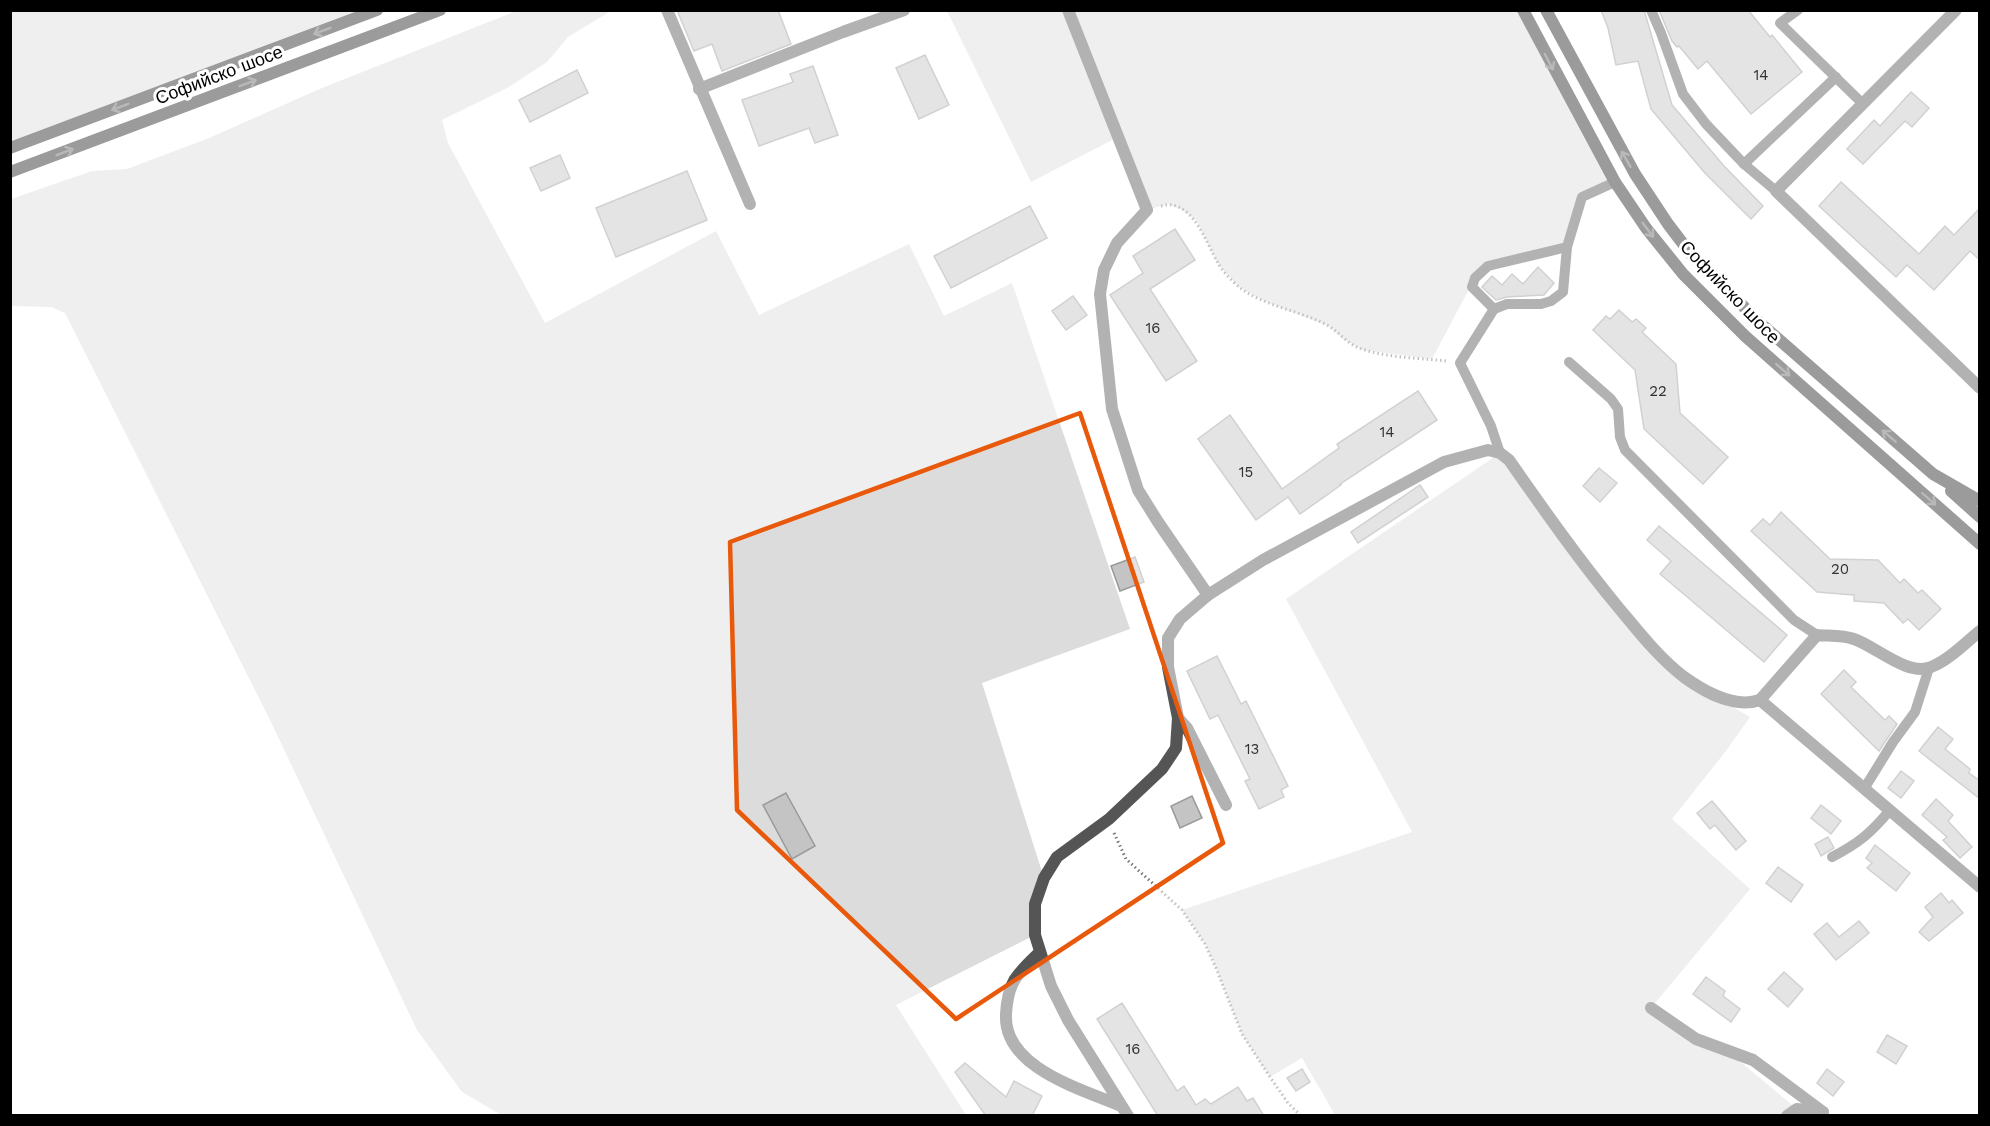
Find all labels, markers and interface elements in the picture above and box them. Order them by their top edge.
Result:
one-way arrow [313,26,332,37]
street label: Софийско шосе [152,41,285,108]
one-way arrow [1544,53,1555,71]
house number: 14 [1753,66,1769,84]
one-way arrow [238,77,257,88]
one-way arrow [111,102,130,113]
one-way arrow [55,145,74,156]
one-way arrow [1620,151,1632,168]
one-way arrow [1642,222,1654,238]
street label: Софийско шосе [1676,236,1785,347]
house number: 16 [1146,319,1160,337]
one-way arrow [1775,363,1790,377]
house number: 22 [1649,382,1667,400]
house number: 14 [1379,423,1395,441]
one-way arrow [1881,429,1897,442]
house number: 15 [1239,463,1253,481]
one-way arrow [1922,492,1937,506]
house number: 20 [1831,560,1849,578]
house number: 13 [1245,740,1259,758]
house number: 16 [1126,1040,1140,1058]

